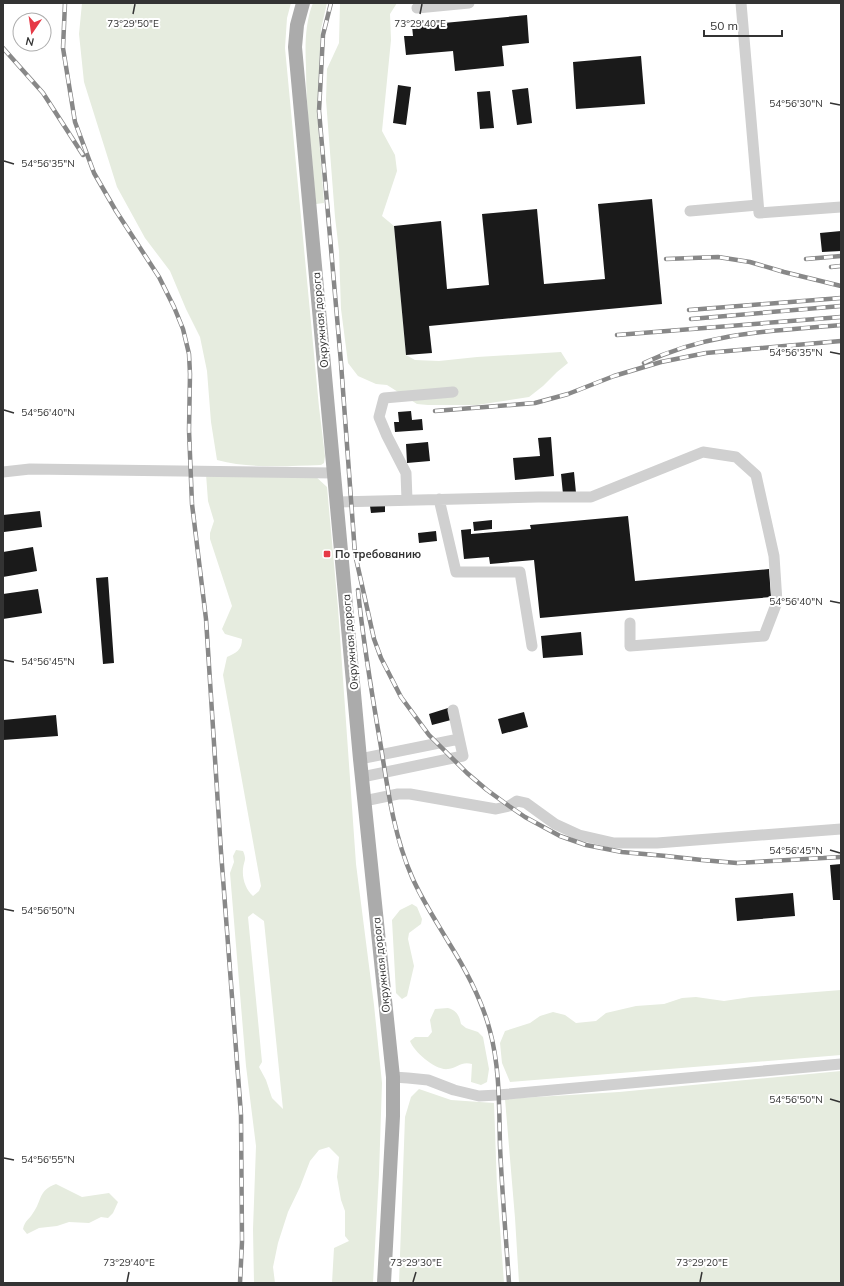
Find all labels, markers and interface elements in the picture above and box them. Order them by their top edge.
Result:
north arrow [12,12,52,52]
scale bar [704,12,782,38]
text: 73°29'50"E [107,17,159,30]
text: 73°29'40"E [394,17,446,30]
text: 50 m [710,18,738,33]
text: N [24,34,35,49]
text: 54°56'30"N [769,97,823,110]
text: 54°56'35"N [21,157,75,170]
street label: Окружная дорога [309,272,331,368]
text: 54°56'35"N [769,346,823,359]
text: 54°56'40"N [21,406,75,419]
place label: По требованию [335,547,421,561]
marker: По требованию [322,549,332,559]
street label: Окружная дорога [339,594,361,690]
text: 54°56'40"N [769,595,823,608]
text: 54°56'45"N [21,655,75,668]
text: 54°56'45"N [769,844,823,857]
text: 54°56'50"N [21,904,75,917]
street label: Окружная дорога [369,917,393,1013]
text: 54°56'50"N [769,1093,823,1106]
text: 54°56'55"N [21,1153,75,1166]
text: 73°29'40"E [103,1256,155,1269]
text: 73°29'30"E [390,1256,442,1269]
text: 73°29'20"E [676,1256,728,1269]

